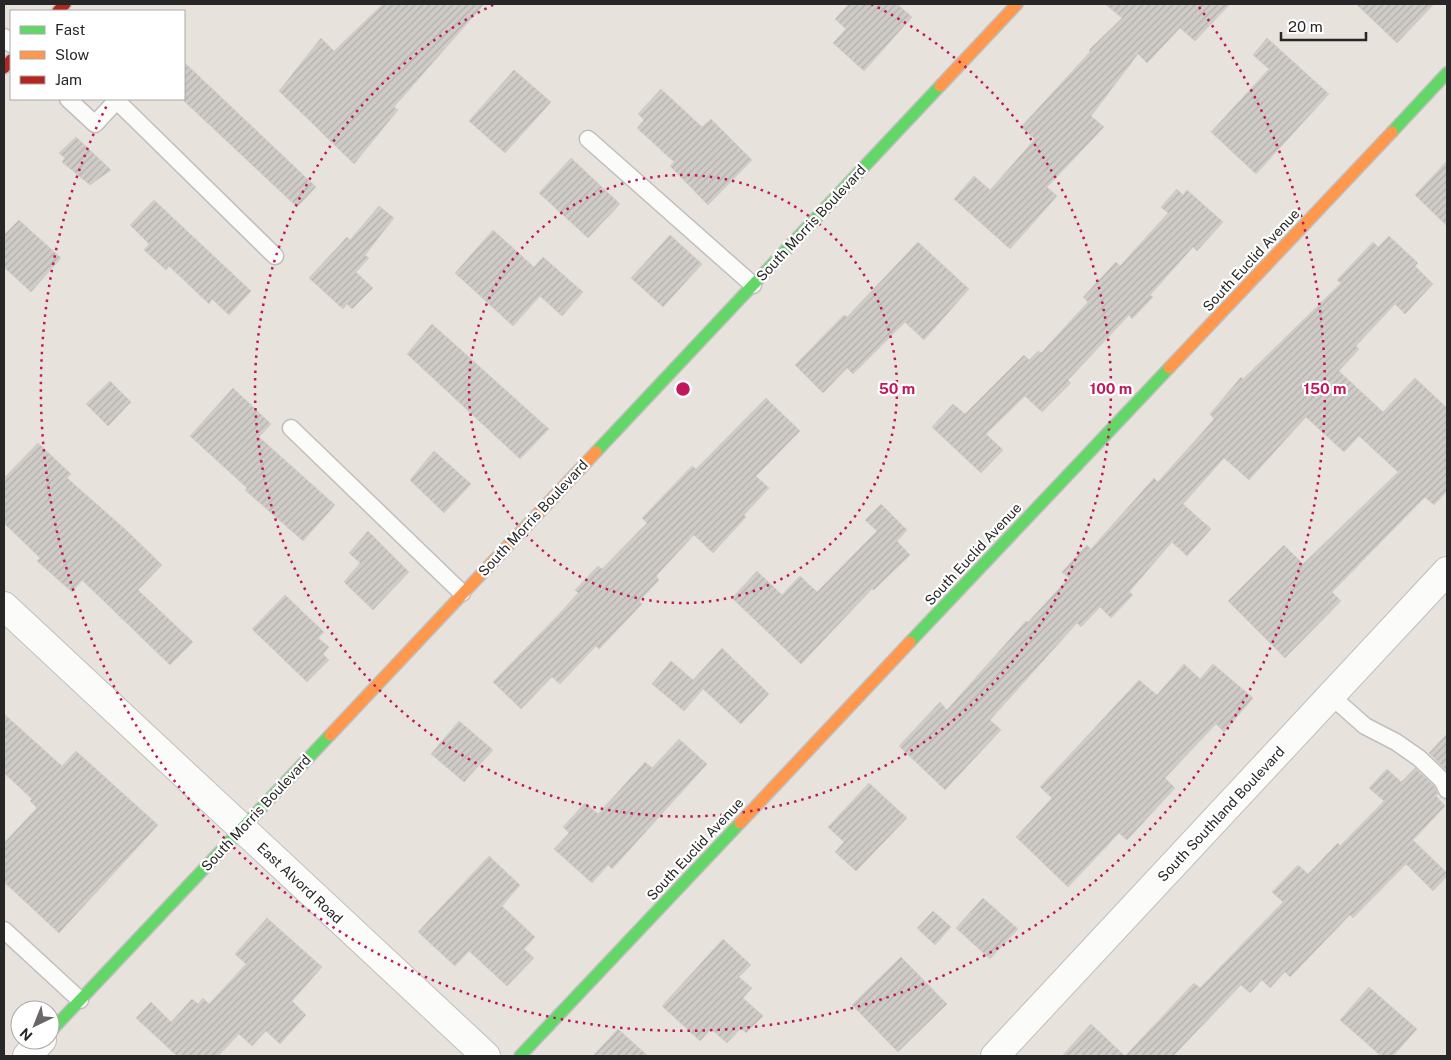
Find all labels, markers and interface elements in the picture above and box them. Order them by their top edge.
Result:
legend [10,10,185,100]
scale bar [1281,10,1366,42]
text: 20 m [1288,18,1323,35]
text: Fast [55,21,85,38]
text: Slow [55,46,90,63]
text: Jam [55,71,82,88]
street label: South Morris Boulevard [753,162,869,284]
street label: South Euclid Avenue [1199,205,1303,314]
centre of rings [674,380,692,398]
text: 50 m [879,380,915,397]
text: 100 m [1090,380,1132,397]
text: 150 m [1303,380,1347,397]
street label: South Morris Boulevard [475,457,591,579]
street label: South Euclid Avenue [921,499,1025,608]
street label: South Southland Boulevard [1154,743,1288,885]
street label: South Morris Boulevard [198,752,314,874]
street label: South Euclid Avenue [643,794,747,903]
street label: East Alvord Road [254,839,346,927]
north arrow [10,1000,60,1050]
text: N [17,1025,36,1044]

